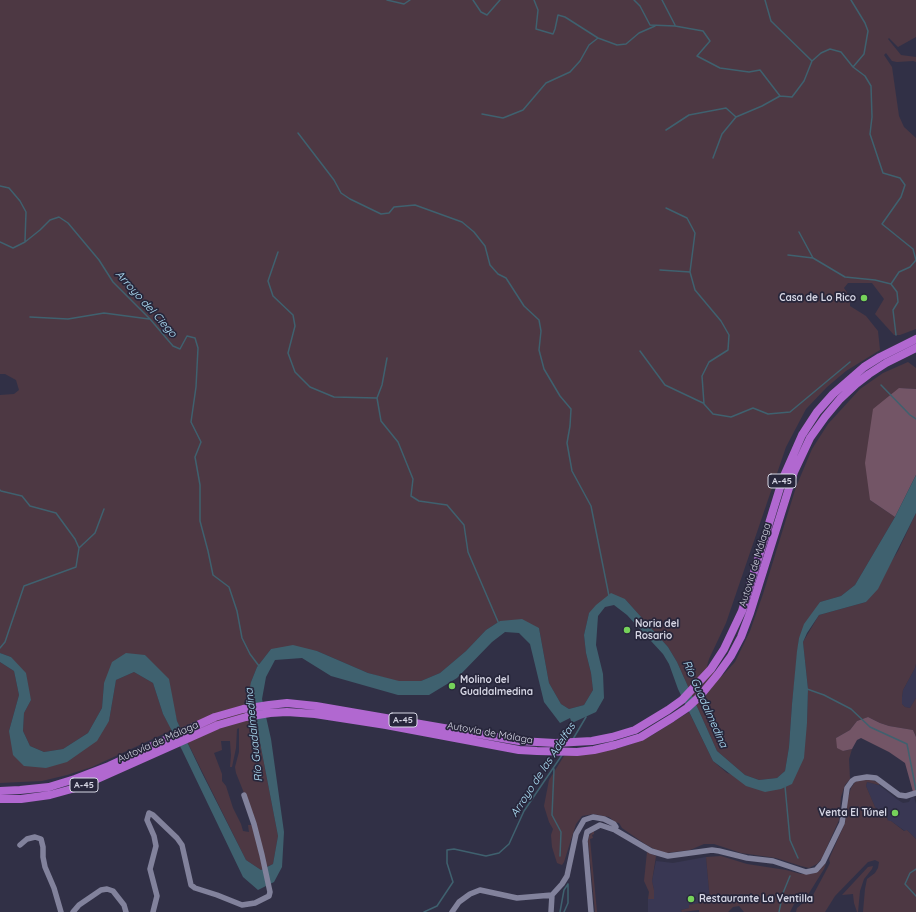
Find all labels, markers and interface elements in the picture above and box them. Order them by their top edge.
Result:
water label: Arroyo del Ciego [113,268,179,340]
place label: Casa de Lo Rico [779,292,856,304]
marker: Casa de Lo Rico [859,293,869,303]
road number: A-45 [768,474,796,488]
street label: Autovía de Málaga [737,522,773,608]
place label: Noria del Rosario [635,618,679,642]
marker: Noria del Rosario [622,625,632,635]
water label: Río Guadalmedina [680,658,730,750]
place label: Molino del Gualdalmedina [460,674,533,698]
marker: Molino del Gualdalmedina [447,681,457,691]
water label: Río Guadalmedina [243,688,265,782]
road number: A-45 [389,713,417,727]
street label: Autovía de Málaga [116,719,200,765]
street label: Autovía de Málaga [446,720,534,746]
water label: Arroyo de las Adelfas [508,721,578,819]
road number: A-45 [70,778,98,792]
place label: Venta El Túnel [819,807,887,819]
marker: Venta El Túnel [890,808,900,818]
place label: Restaurante La Ventilla [699,893,813,905]
marker: Restaurante La Ventilla [686,894,696,904]

